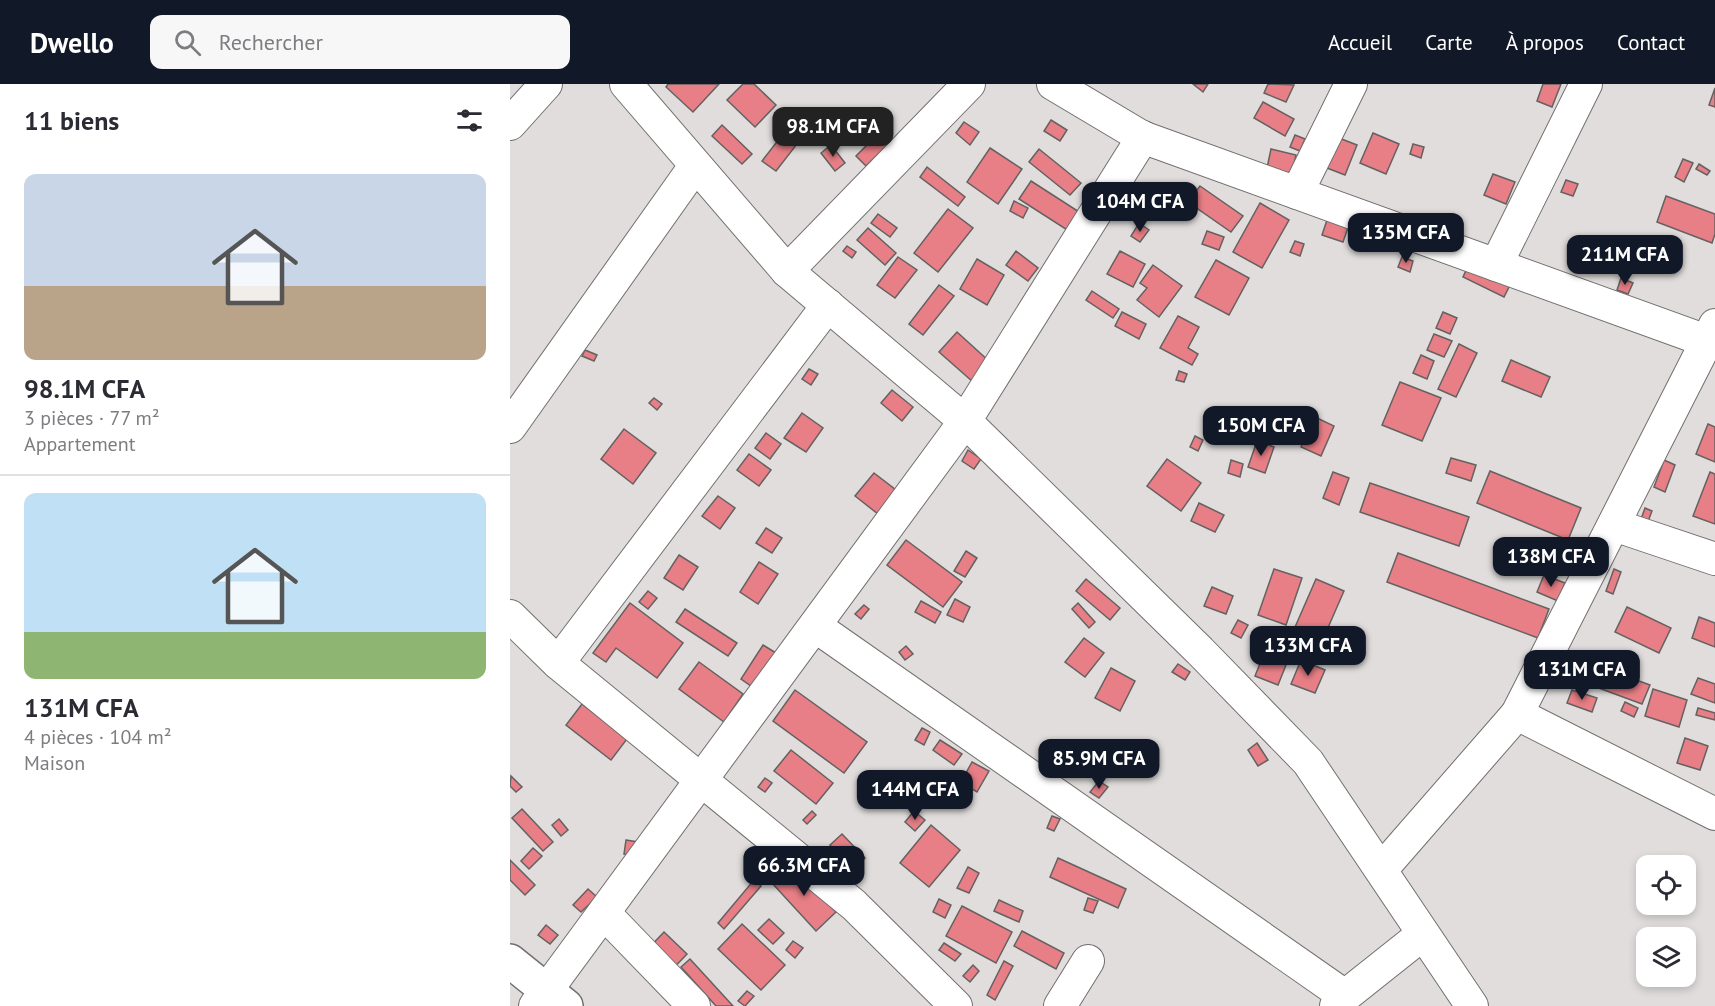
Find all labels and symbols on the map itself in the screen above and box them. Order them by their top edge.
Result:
pin: 98.1M CFA [764,107,902,158]
pin: 104M CFA [1078,182,1202,233]
pin: 135M CFA [1344,213,1468,264]
pin: 211M CFA [1563,235,1687,286]
pin: 150M CFA [1199,406,1323,457]
pin: 138M CFA [1489,537,1613,588]
pin: 133M CFA [1246,626,1370,677]
pin: 131M CFA [1520,650,1644,701]
pin: 85.9M CFA [1030,739,1168,790]
pin: 144M CFA [853,770,977,821]
pin: 66.3M CFA [735,846,873,897]

